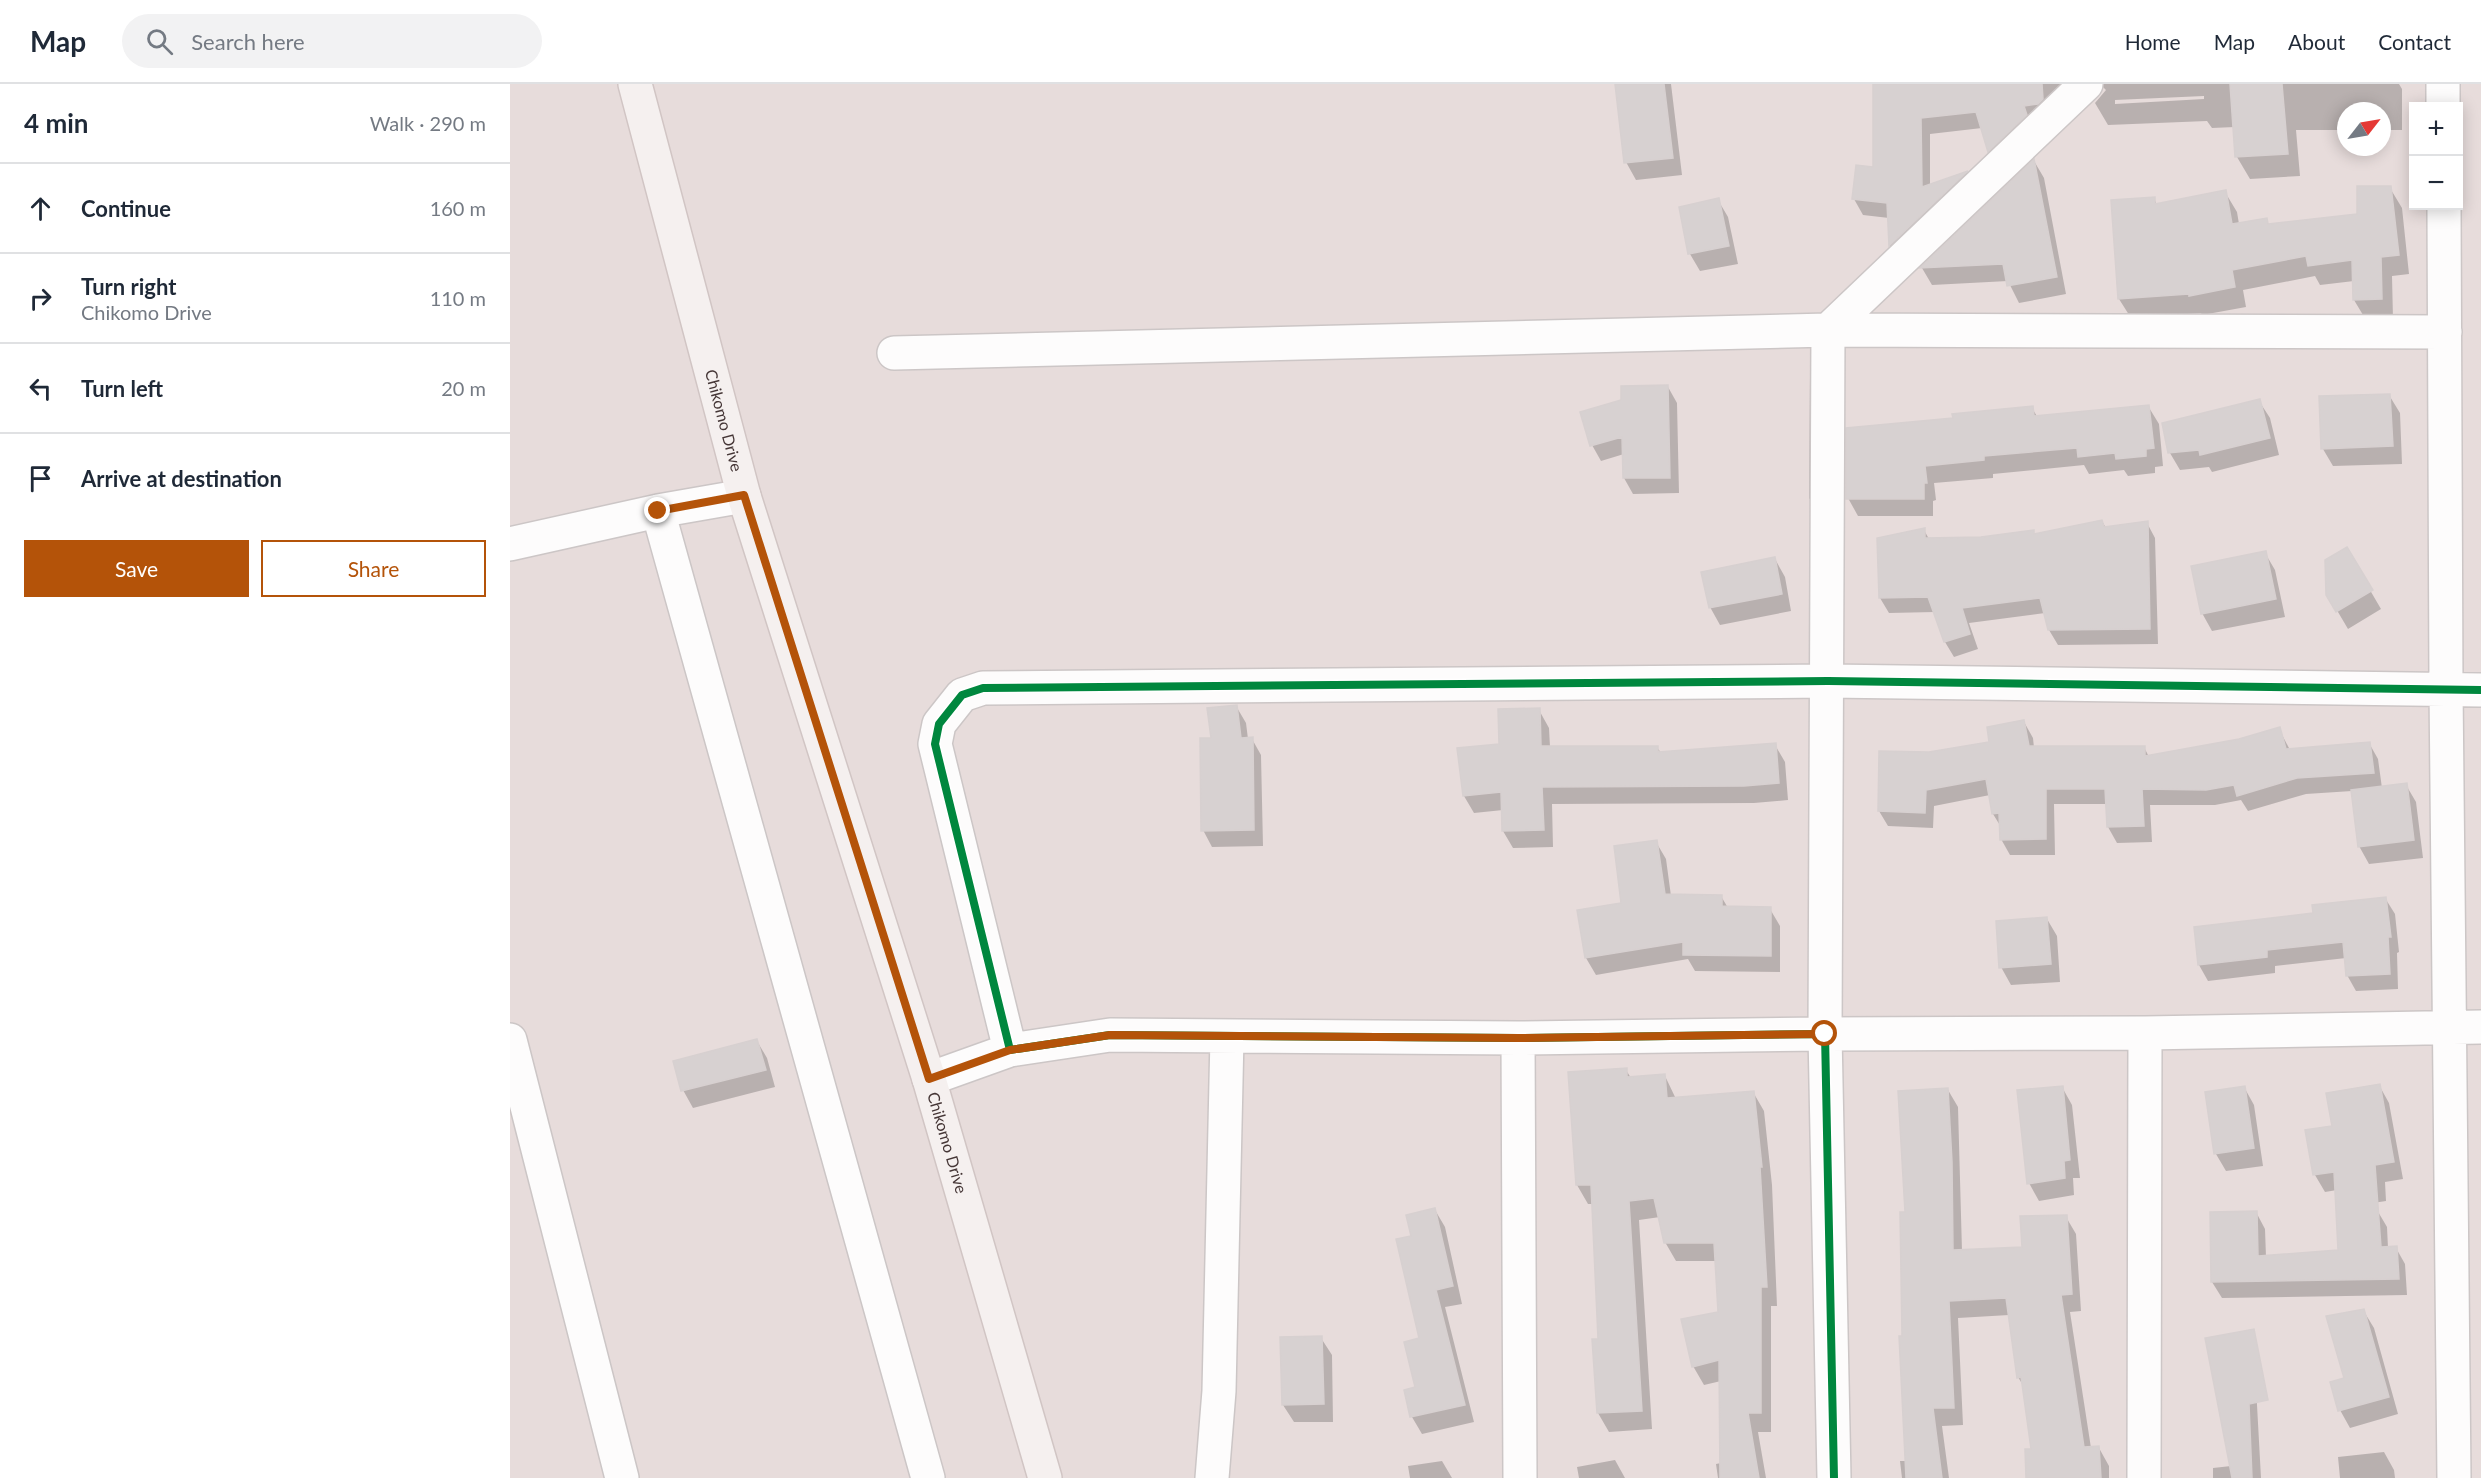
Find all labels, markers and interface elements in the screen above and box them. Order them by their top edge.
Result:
search box [122,14,542,68]
text: Map [30,24,86,58]
icon: search [143,25,176,58]
text: Search here [191,28,305,55]
text: Home [2125,29,2181,54]
text: Map [2214,29,2255,54]
text: About [2288,29,2345,54]
text: Contact [2378,29,2451,54]
north arrow [2337,102,2391,156]
map controls [2409,102,2463,210]
button: + [2409,102,2463,156]
text: 4 min [24,107,88,139]
text: Walk · 290 m [370,111,486,135]
button: − [2409,156,2463,210]
icon: ahead [24,192,57,225]
text: Continue [81,195,171,222]
text: 160 m [430,196,486,220]
text: Turn right [81,273,176,300]
icon: right [24,282,57,315]
text: 110 m [430,286,486,310]
text: Chikomo Drive [81,300,212,324]
street label: Chikomo Drive [702,367,747,473]
icon: left [24,372,57,405]
text: Turn left [81,375,163,402]
text: 20 m [441,376,486,400]
icon: arrive [24,462,57,495]
text: Arrive at destination [81,465,282,492]
route end [644,497,670,523]
button: Save [24,540,249,597]
button: Share [261,540,486,597]
route start [1811,1020,1837,1046]
street label: Chikomo Drive [924,1089,972,1195]

